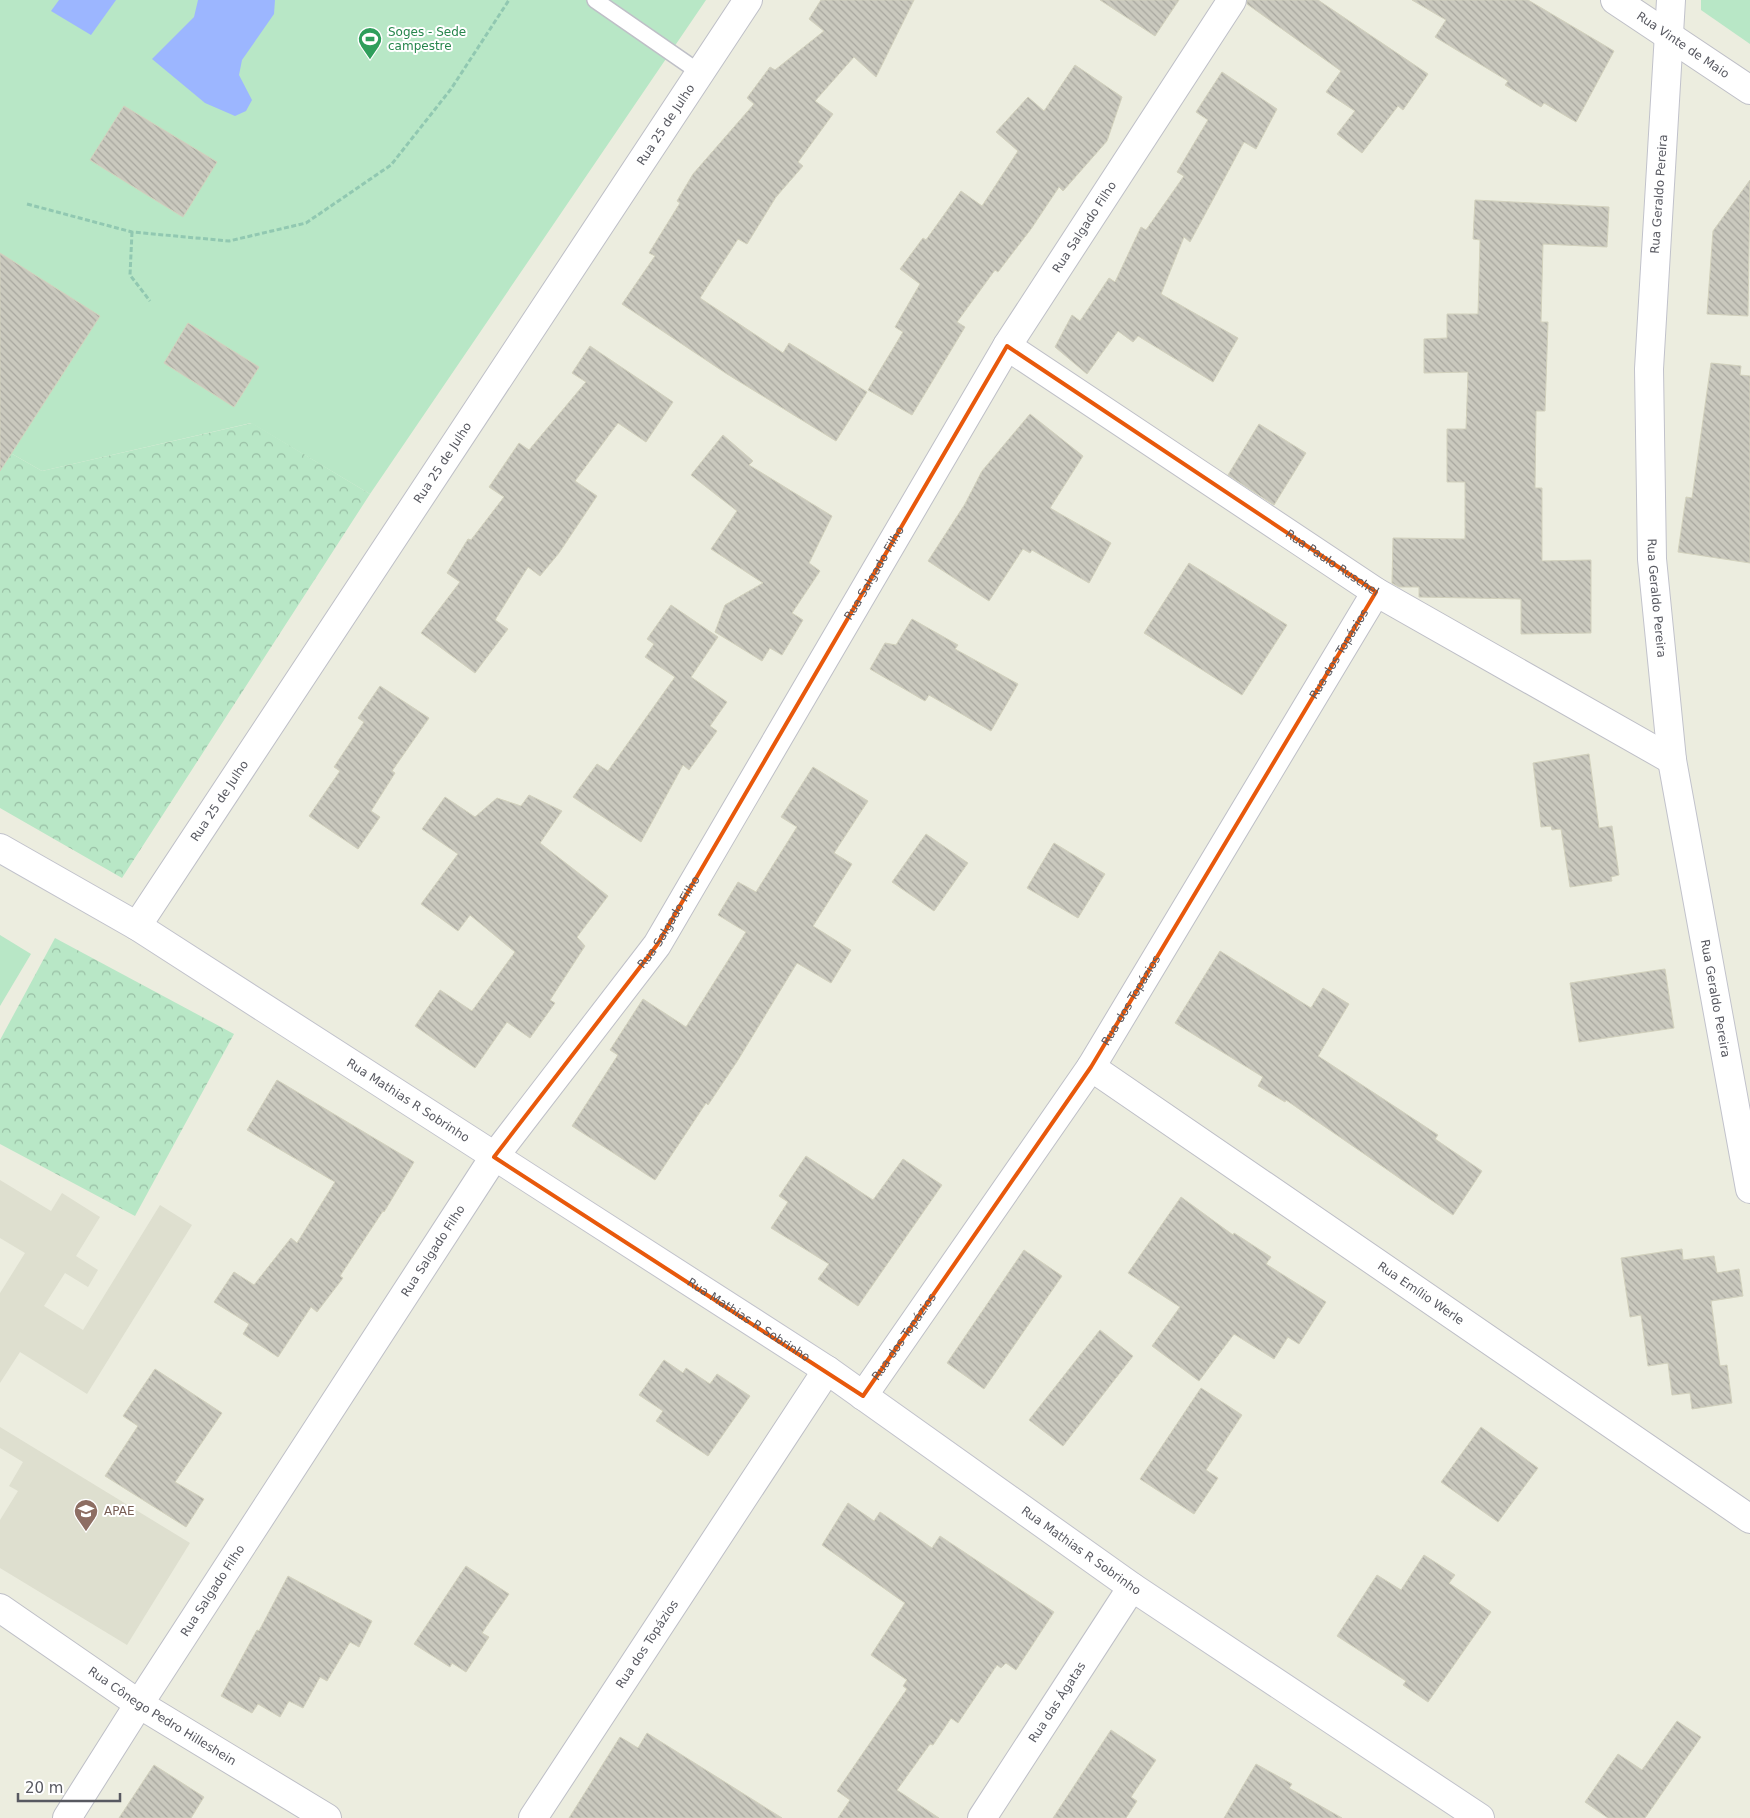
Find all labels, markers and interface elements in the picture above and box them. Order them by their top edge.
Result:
street label: Rua Vinte de Maio [1634,9,1732,81]
place label: Soges - Sede campestre [388,25,466,53]
sports icon: Soges - Sede campestre [357,26,383,60]
street label: Rua 25 de Julho [634,82,697,168]
street label: Rua Geraldo Pereira [1648,134,1670,254]
street label: Rua Salgado Filho [1049,179,1119,275]
street label: Rua 25 de Julho [411,420,474,506]
street label: Rua Salgado Filho [841,524,907,623]
street label: Rua Paulo Ruschel [1283,527,1381,599]
street label: Rua Geraldo Pereira [1645,538,1669,658]
street label: Rua dos Topázios [1306,606,1371,702]
street label: Rua 25 de Julho [188,758,251,844]
street label: Rua Salgado Filho [635,873,703,971]
street label: Rua Geraldo Pereira [1698,938,1733,1059]
street label: Rua dos Topázios [1099,953,1163,1048]
street label: Rua Mathias R Sobrinho [344,1056,472,1145]
street label: Rua Salgado Filho [398,1202,468,1299]
street label: Rua Emílio Werle [1375,1259,1467,1328]
street label: Rua Mathias R Sobrinho [685,1275,813,1364]
street label: Rua dos Topázios [869,1291,939,1383]
school or university icon: APAE [73,1498,99,1532]
place label: APAE [104,1504,134,1518]
street label: Rua Mathias R Sobrinho [1019,1504,1143,1598]
street label: Rua Salgado Filho [178,1542,247,1639]
street label: Rua dos Topázios [613,1597,681,1691]
street label: Rua das Ágatas [1026,1659,1088,1745]
street label: Rua Cônego Pedro Hilleshein [86,1664,239,1768]
scale bar [18,1770,120,1802]
text: 20 m [25,1779,63,1797]

